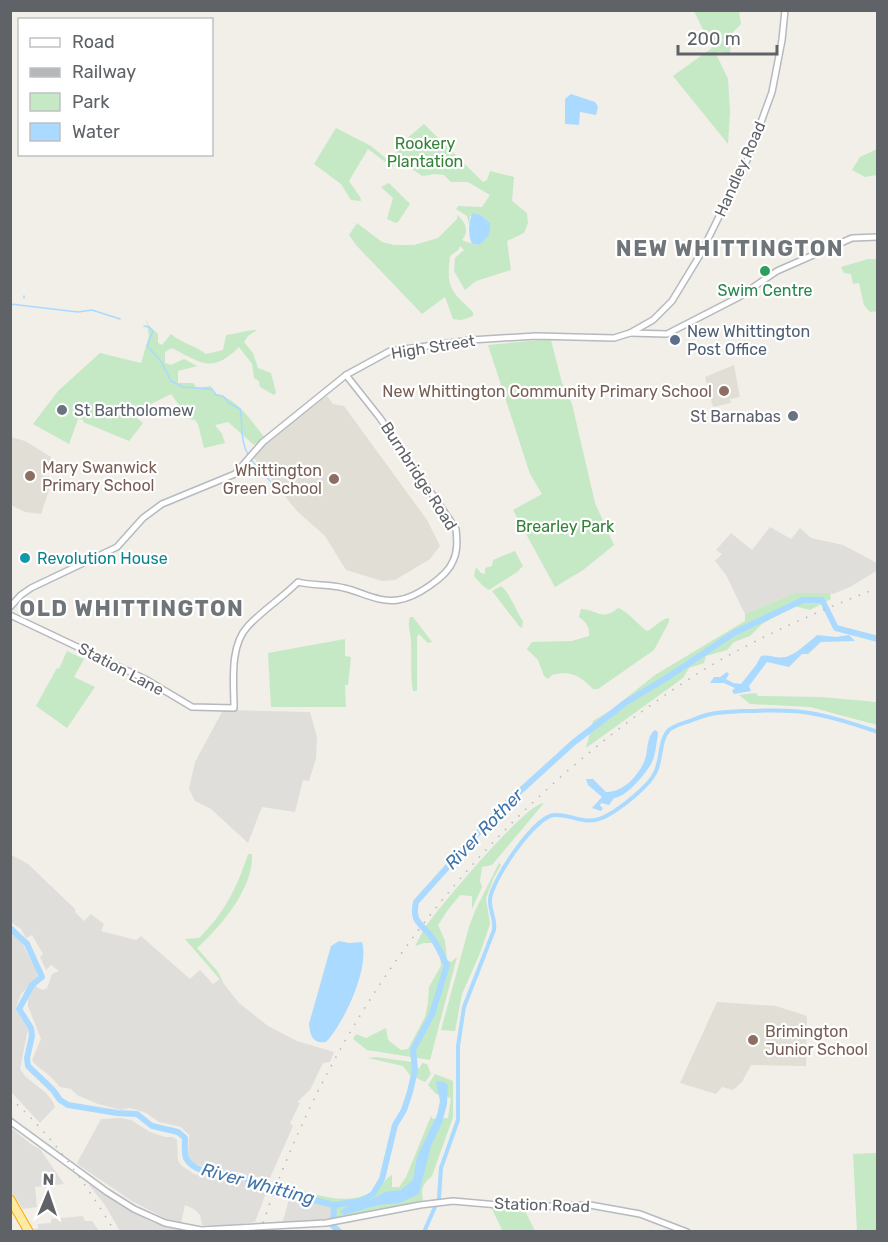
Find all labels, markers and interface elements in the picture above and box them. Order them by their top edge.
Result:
legend [18,18,213,156]
scale bar [678,18,777,56]
text: 200 m [687,28,741,50]
text: Road [72,31,115,53]
text: Railway [72,61,136,83]
text: Park [72,91,110,113]
street label: Handley Road [711,118,769,220]
text: Water [72,121,120,143]
park label: Rookery Plantation [387,134,463,171]
district label: NEW WHITTINGTON [616,235,844,262]
marker: Swim Centre [758,264,772,278]
place label: Swim Centre [717,281,813,300]
place label: New Whittington Post Office [687,322,810,359]
street label: High Street [390,331,476,363]
marker: New Whittington Post Office [668,333,682,347]
place label: New Whittington Community Primary School [382,382,712,401]
marker: New Whittington Community Primary School [717,384,731,398]
place label: St Bartholomew [74,401,194,420]
marker: St Bartholomew [55,403,69,417]
place label: St Barnabas [690,407,781,426]
marker: St Barnabas [786,409,800,423]
street label: Burnbridge Road [377,418,461,534]
place label: Mary Swanwick Primary School [42,458,157,495]
place label: Whittington Green School [223,461,322,498]
marker: Mary Swanwick Primary School [23,469,37,483]
marker: Whittington Green School [327,472,341,486]
park label: Brearley Park [516,517,615,536]
place label: Revolution House [37,549,168,568]
marker: Revolution House [18,551,32,565]
district label: OLD WHITTINGTON [20,595,244,622]
street label: Station Lane [75,638,167,700]
water label: River Rother [440,783,529,874]
place label: Brimington Junior School [765,1022,868,1059]
marker: Brimington Junior School [746,1033,760,1047]
water label: River Whitting [199,1158,317,1210]
north arrow [18,1164,78,1224]
text: N [42,1170,55,1189]
street label: Station Road [494,1194,590,1216]

